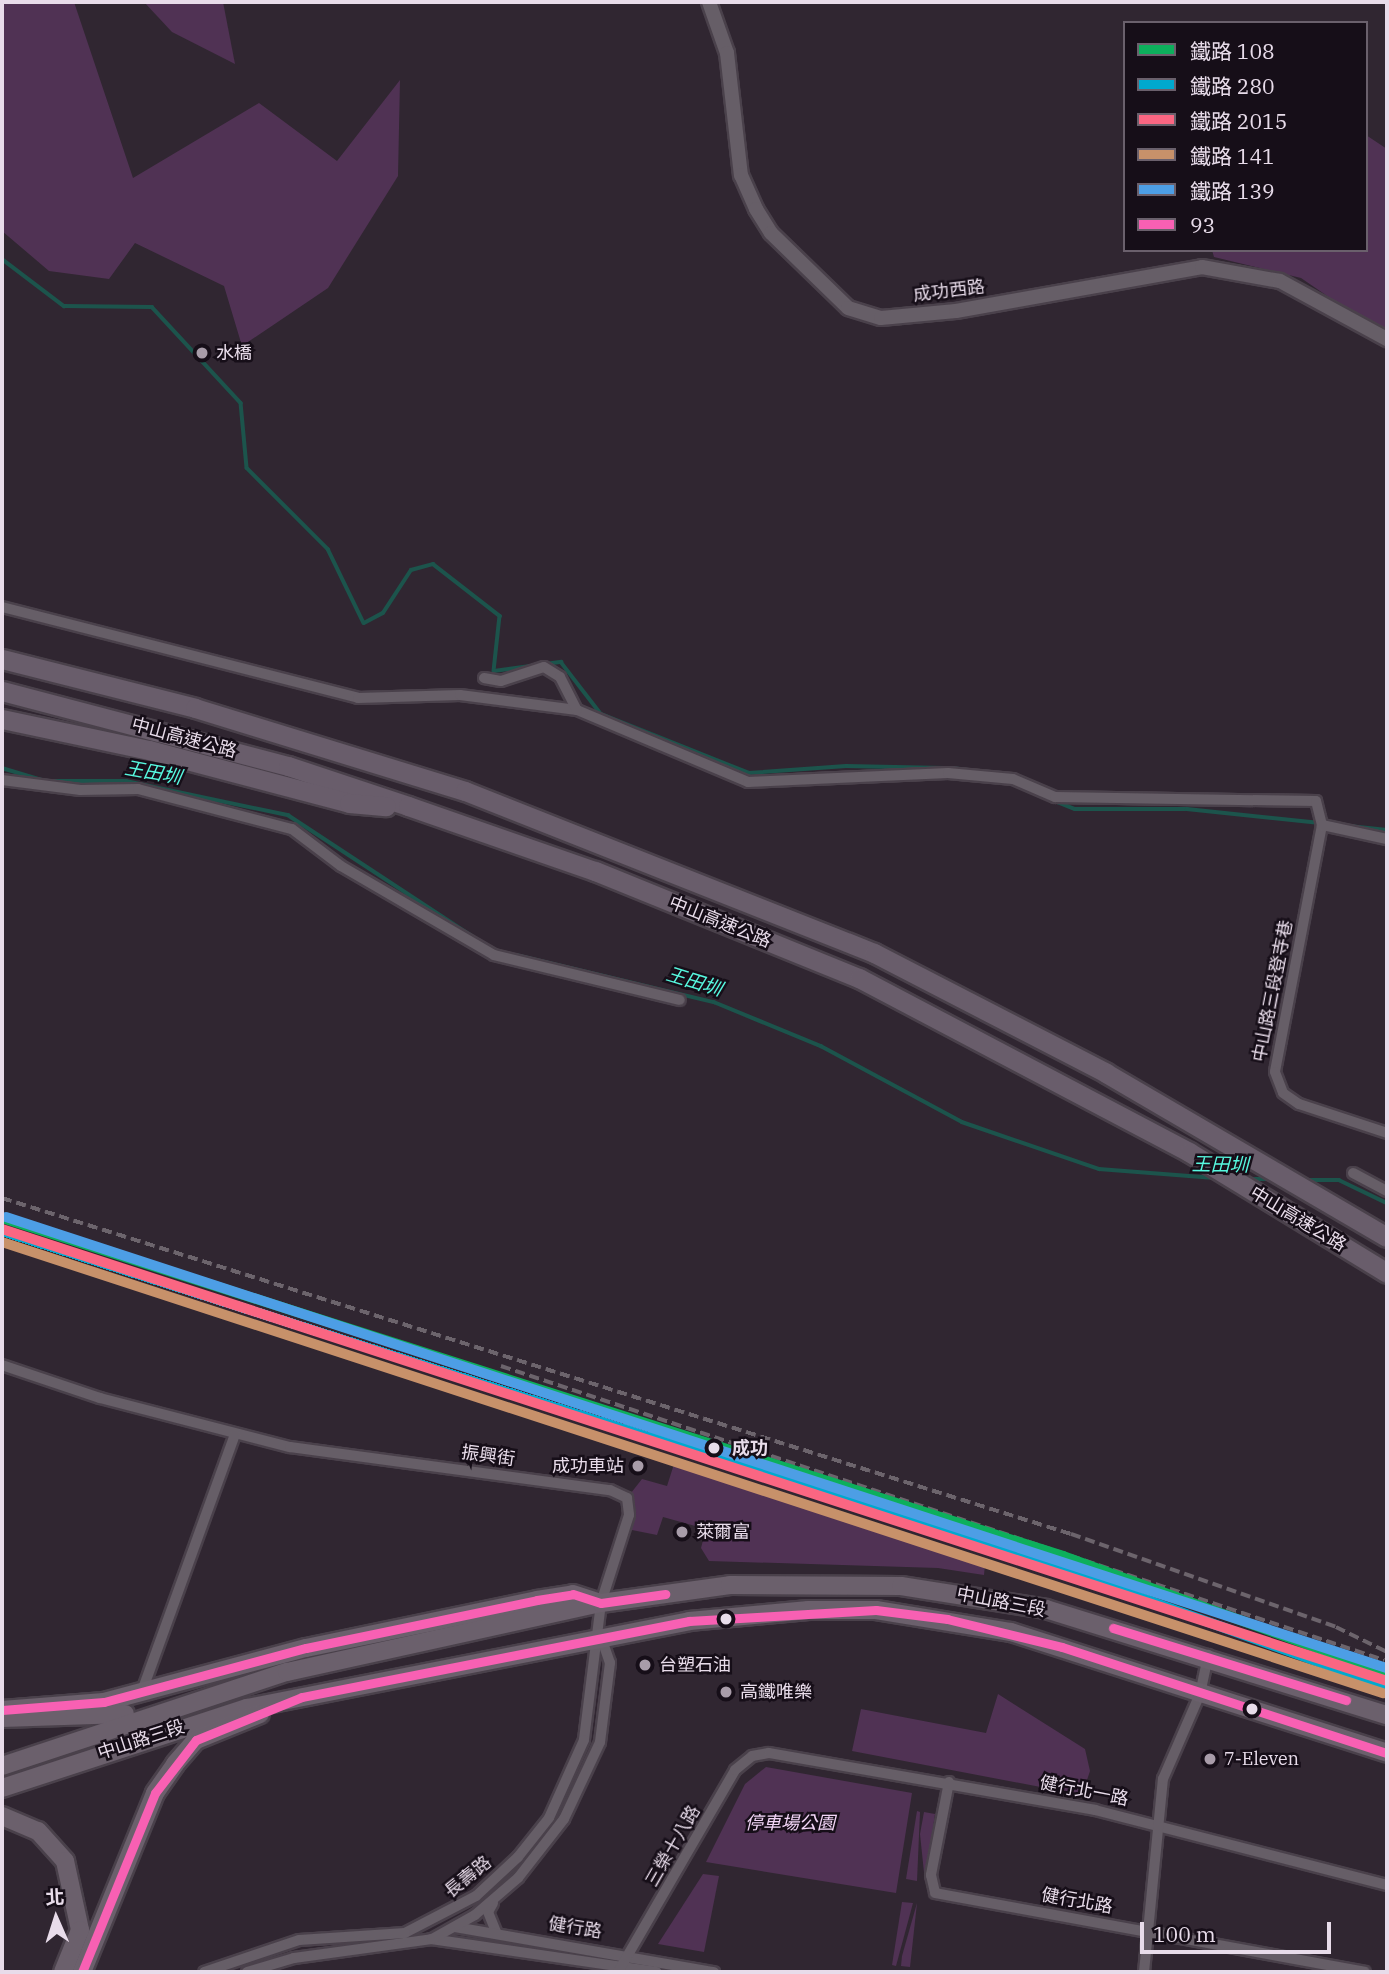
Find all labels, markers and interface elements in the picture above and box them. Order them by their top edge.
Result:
legend [1123,21,1368,252]
text: 鐵路 108 [1190,37,1275,65]
text: 鐵路 280 [1190,72,1275,100]
text: 鐵路 2015 [1190,107,1287,135]
text: 鐵路 141 [1190,142,1275,170]
text: 鐵路 139 [1190,177,1275,205]
text: 93 [1190,211,1215,239]
street label: 成功西路 [912,276,986,306]
place label: 水橋 [216,342,252,364]
marker: 水橋 [194,345,210,361]
street label: 中山高速公路 [129,714,239,762]
water label: 王田圳 [123,757,183,789]
street label: 中山高速公路 [666,892,774,952]
street label: 中山路三段登寺巷 [1249,918,1297,1064]
water label: 王田圳 [663,963,725,1001]
water label: 王田圳 [1191,1153,1249,1177]
street label: 中山高速公路 [1246,1182,1350,1256]
marker: 成功 [703,1437,725,1459]
place label: 成功 [732,1437,768,1459]
street label: 振興街 [460,1442,516,1470]
place label: 成功車站 [552,1455,624,1477]
marker: 成功車站 [630,1458,646,1474]
place label: 萊爾富 [696,1521,750,1543]
marker: 萊爾富 [674,1524,690,1540]
street label: 中山路三段 [955,1583,1047,1621]
unlabelled marker [719,1612,733,1626]
place label: 台塑石油 [659,1654,731,1676]
marker: 台塑石油 [637,1657,653,1673]
place label: 高鐵唯樂 [740,1681,812,1703]
marker: 高鐵唯樂 [718,1684,734,1700]
unlabelled marker [1245,1702,1259,1716]
street label: 中山路三段 [95,1716,187,1764]
place label: 7-Eleven [1224,1748,1299,1770]
marker: 7-Eleven [1202,1751,1218,1767]
street label: 健行北一路 [1038,1772,1130,1810]
street label: 三榮十八路 [641,1802,705,1890]
park label: 停車場公園 [745,1812,835,1834]
street label: 長壽路 [440,1852,496,1902]
north arrow [21,1883,91,1953]
street label: 健行北路 [1040,1884,1114,1918]
text: 北 [45,1885,65,1910]
scale bar [1144,1908,1335,1952]
street label: 健行路 [547,1913,603,1943]
text: 100 m [1153,1920,1216,1948]

